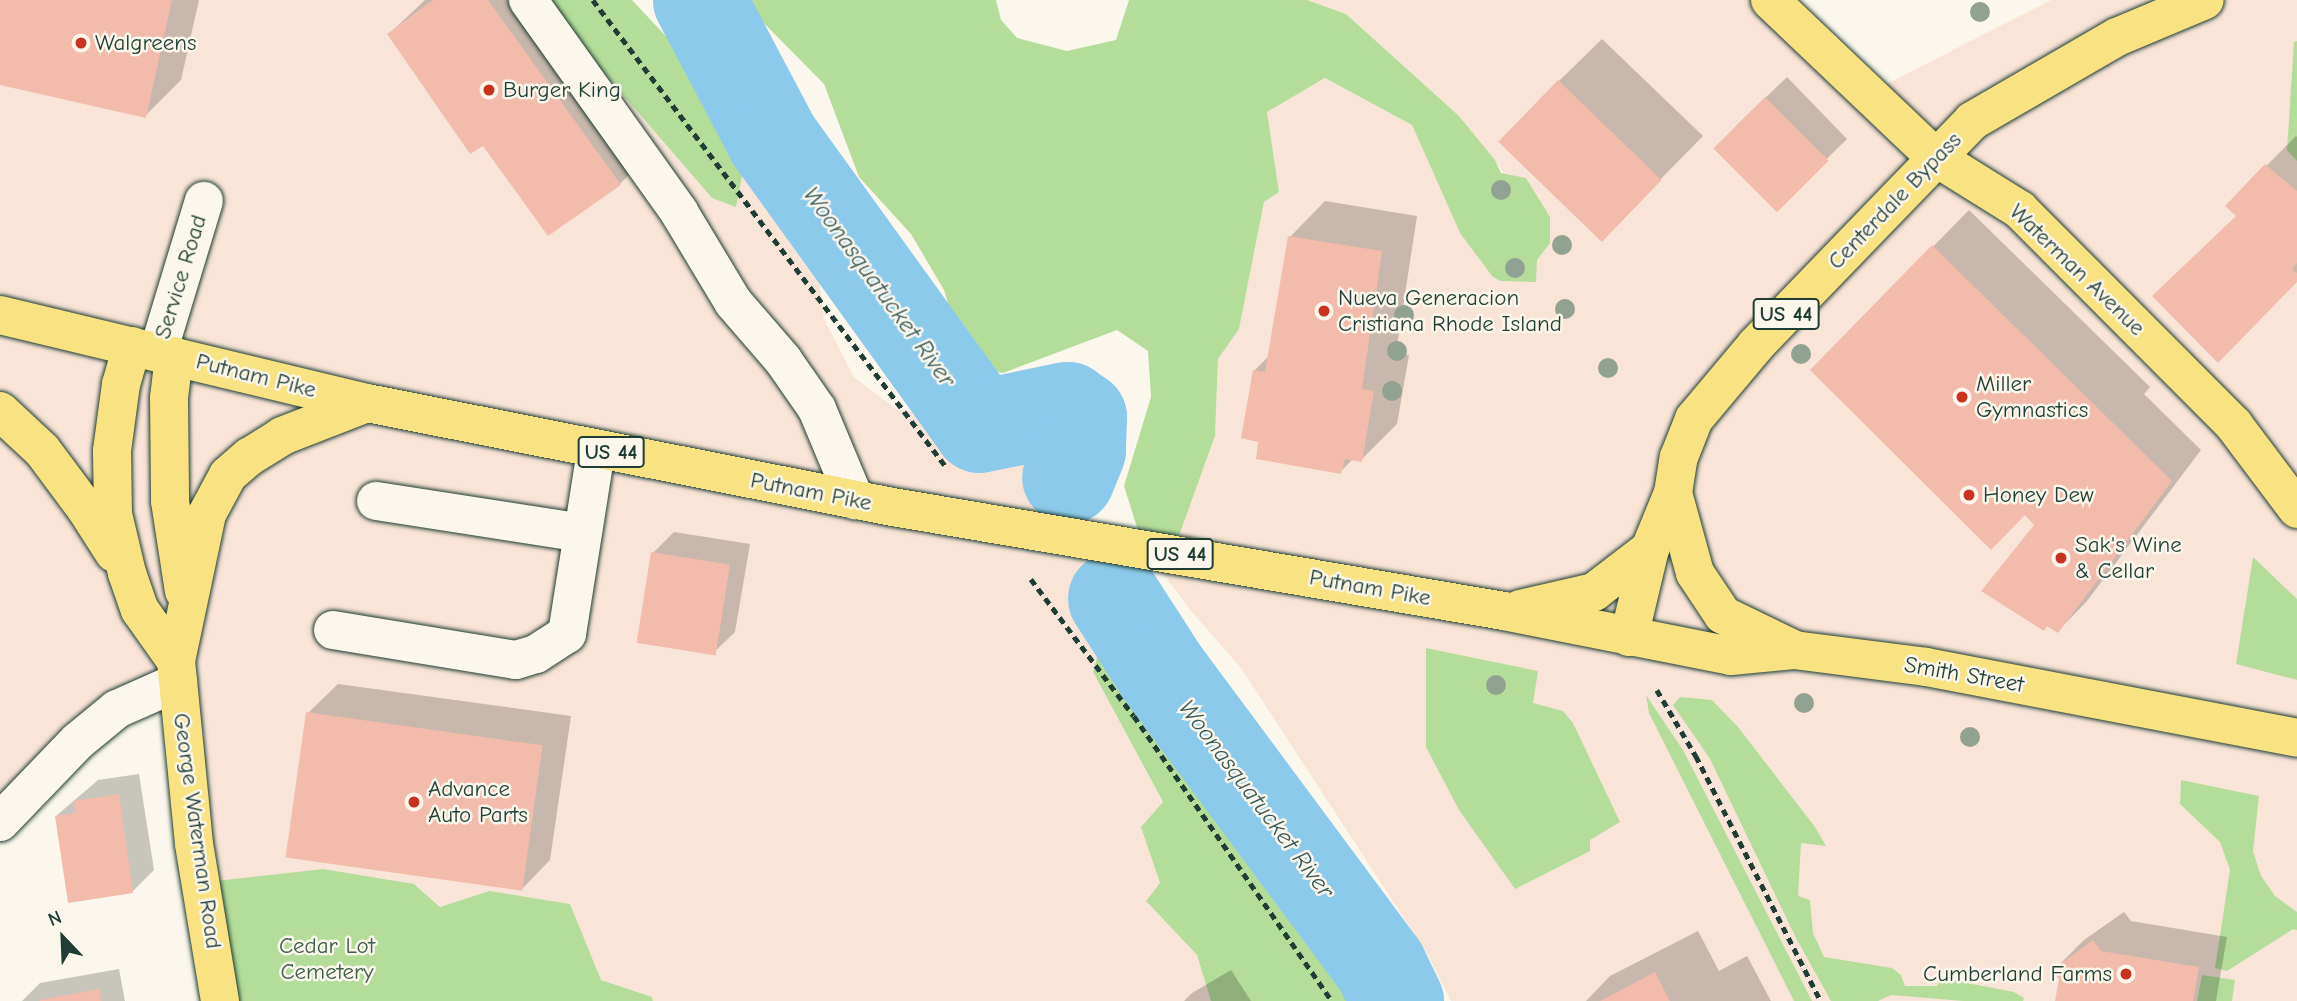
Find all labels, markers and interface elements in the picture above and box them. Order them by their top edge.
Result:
place label: Walgreens [95,29,196,57]
marker: Walgreens [73,35,89,51]
place label: Burger King [503,76,621,104]
marker: Burger King [481,82,497,98]
street label: Centerdale Bypass [1822,127,1968,275]
water label: Woonasquatucket River [797,181,961,393]
street label: Waterman Avenue [2003,198,2151,342]
street label: Service Road [149,212,213,342]
place label: Nueva Generacion Cristiana Rhode Island [1338,284,1562,338]
road number: US 44 [1751,296,1821,332]
marker: Nueva Generacion Cristiana Rhode Island [1316,303,1332,319]
street label: Putnam Pike [193,348,319,404]
place label: Miller Gymnastics [1976,370,2088,424]
marker: Miller Gymnastics [1954,389,1970,405]
road number: US 44 [576,434,646,470]
street label: Putnam Pike [748,467,874,517]
place label: Honey Dew [1983,481,2094,509]
marker: Honey Dew [1961,487,1977,503]
place label: Sak's Wine & Cellar [2075,531,2182,585]
road number: US 44 [1145,536,1215,572]
marker: Sak's Wine & Cellar [2053,550,2069,566]
street label: Putnam Pike [1307,564,1433,612]
street label: Smith Street [1902,651,2026,699]
water label: Woonasquatucket River [1172,694,1340,904]
street label: George Waterman Road [167,711,227,951]
place label: Advance Auto Parts [428,775,528,829]
marker: Advance Auto Parts [406,794,422,810]
north arrow [28,903,98,973]
text: N [45,906,65,931]
park label: Cedar Lot Cemetery [279,932,375,986]
place label: Cumberland Farms [1923,960,2112,988]
marker: Cumberland Farms [2118,966,2134,982]

